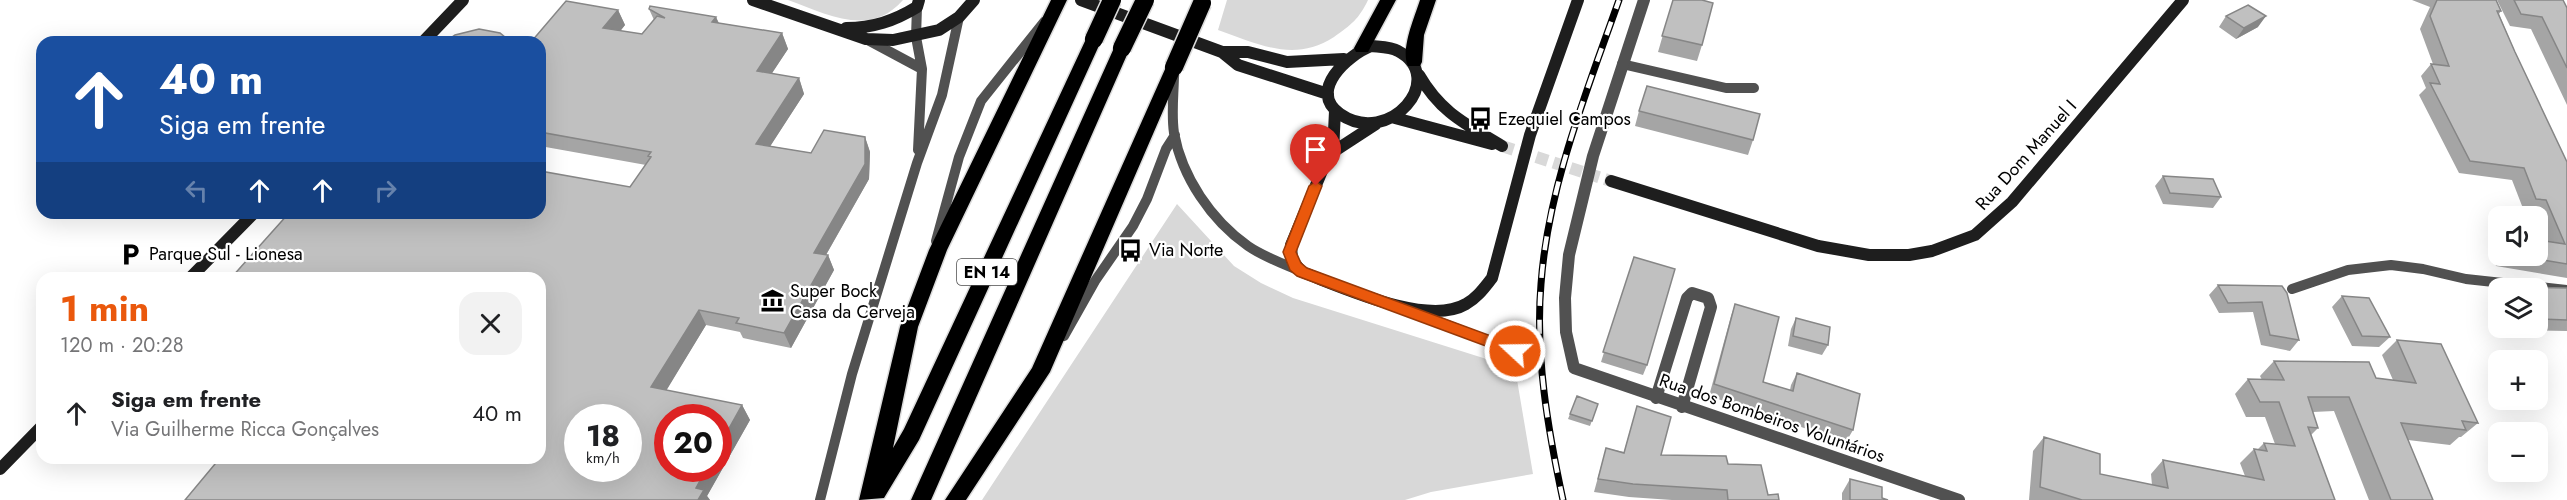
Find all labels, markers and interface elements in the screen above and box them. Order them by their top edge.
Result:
text: 40 m [159,49,263,110]
icon: ahead [60,60,138,138]
street label: Rua Dom Manuel I [1969,94,2083,216]
text: Siga em frente [159,105,325,144]
bus stop icon: Ezequiel Campos [1467,106,1493,132]
place label: Ezequiel Campos [1498,106,1631,132]
pin [1290,124,1341,186]
icon: arrive [1299,133,1332,166]
icon: left [180,174,213,207]
icon: ahead [243,174,276,207]
icon: ahead [306,174,339,207]
icon: right [369,174,402,207]
map controls [2488,206,2548,482]
button: sound [2488,206,2548,266]
bus stop icon: Via Norte [1118,237,1144,263]
place label: Via Norte [1149,237,1223,263]
parking icon: Parque Sul - Lionesa [118,241,144,267]
place label: Parque Sul - Lionesa [149,241,303,267]
road number: EN 14 [957,259,1017,285]
place label: Super Bock Casa da Cerveja [790,278,915,325]
button: layers [2488,278,2548,338]
text: 1 min [60,282,149,334]
museum icon: Super Bock Casa da Cerveja [759,288,785,314]
button: close [459,292,522,355]
position arrow [1483,319,1547,383]
text: 120 m · 20:28 [60,331,184,360]
button: + [2488,350,2548,410]
street label: Rua dos Bombeiros Voluntários [1656,367,1888,469]
text: Siga em frente [111,383,261,415]
icon: ahead [60,397,93,430]
text: 40 m [472,397,522,429]
speed limit sign: 20 [654,404,732,482]
text: 18 [586,414,620,457]
text: Via Guilherme Ricca Gonçalves [111,415,379,444]
button: − [2488,422,2548,482]
text: km/h [586,447,620,469]

